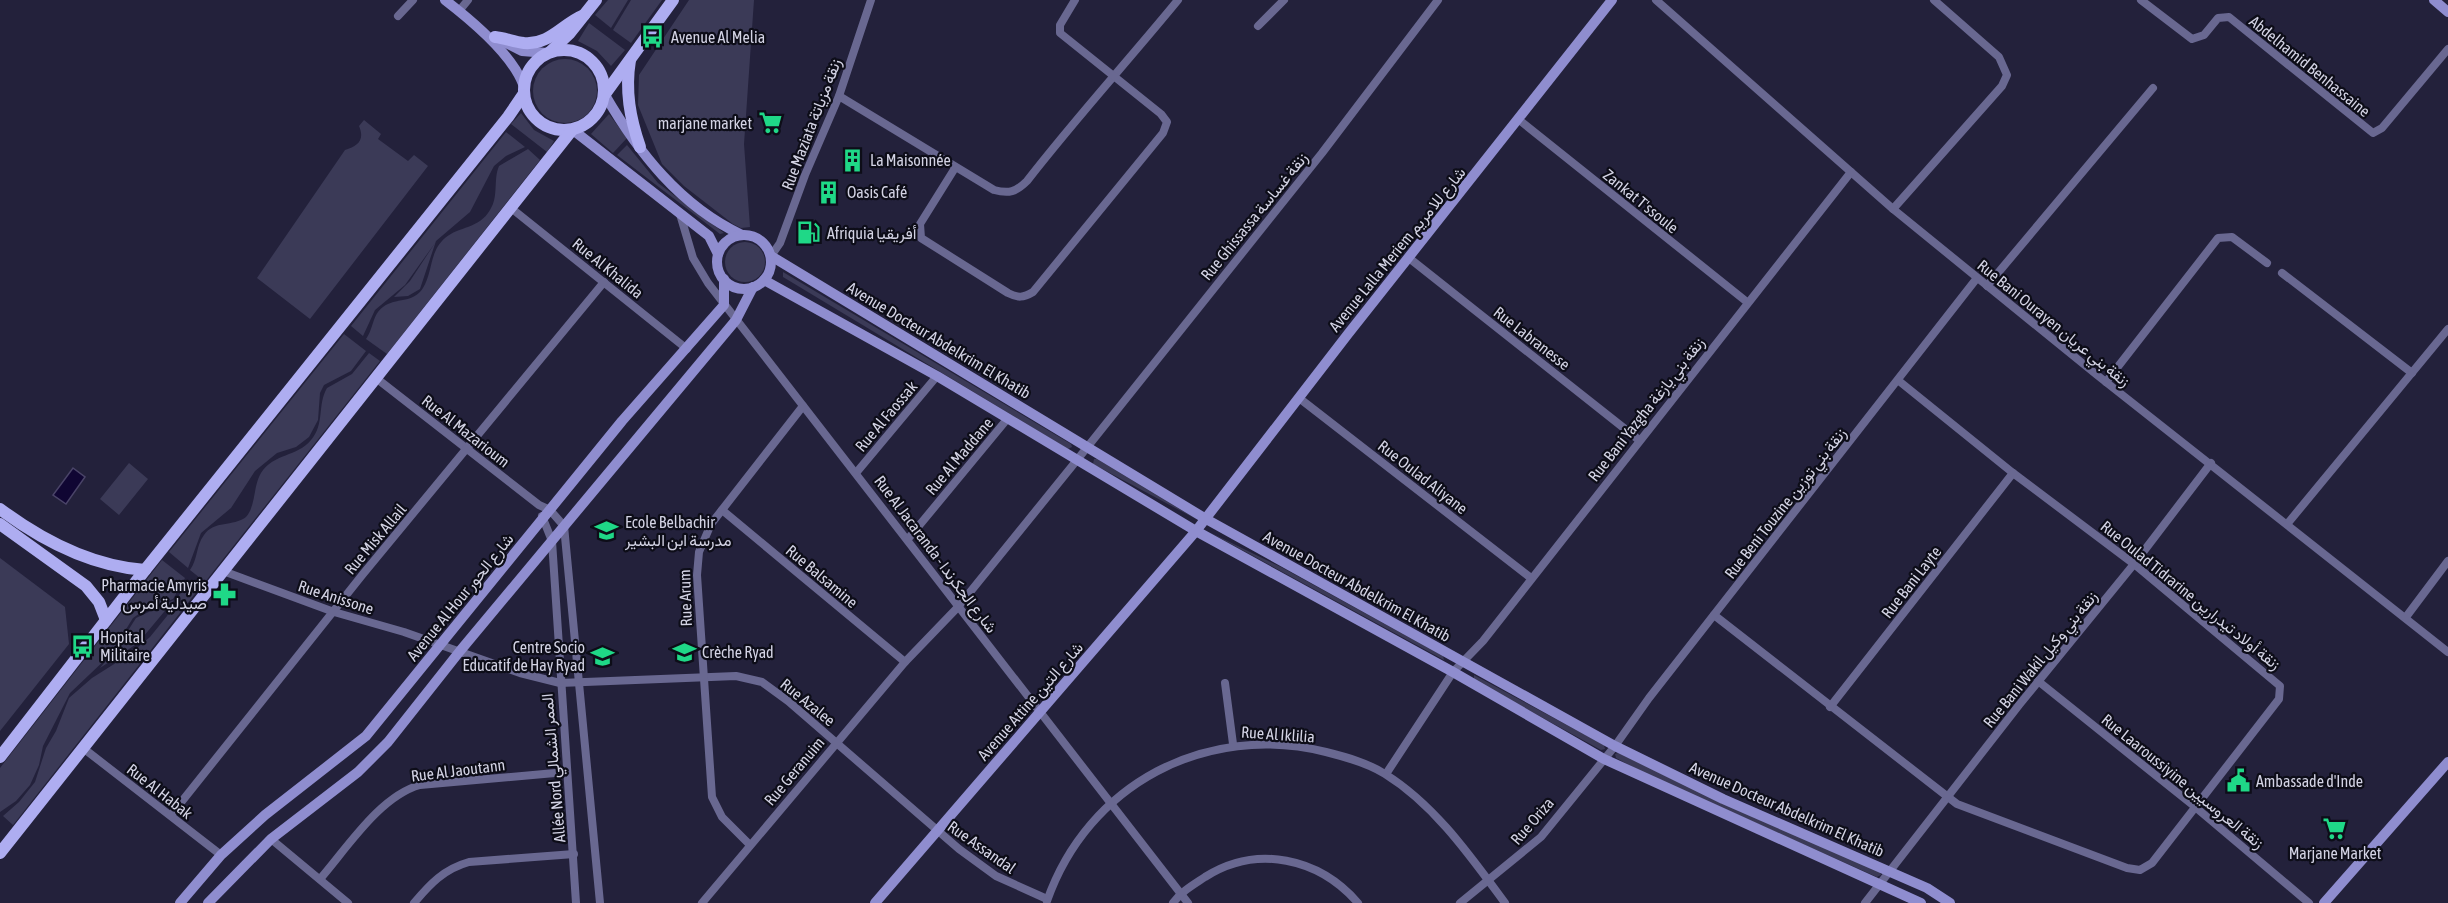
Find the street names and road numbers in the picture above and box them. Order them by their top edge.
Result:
street label: Abdelhamid Benhassaine [2246,12,2374,120]
street label: Rue Maziata زنقة مزياتة [778,56,846,193]
street label: Rue Ghissassa زنقة غساسة [1197,148,1313,285]
street label: Avenue Lalla Meriem شارع للا مريم [1325,163,1471,337]
street label: Zankat T'ssoule [1600,165,1682,237]
street label: Rue Al Khalida [569,234,647,302]
street label: Rue Bani Ourayen زنقة بني عريان [1971,256,2134,394]
street label: Avenue Docteur Abdelkrim El Khatib [844,278,1034,402]
street label: Rue Labranesse [1490,303,1574,373]
street label: Rue Bani Yazgha زنقة بني يازغة [1584,333,1712,488]
street label: Rue Al Faossak [851,377,921,455]
street label: Rue Al Mazarioum [419,391,513,471]
street label: Rue Al Maddane [921,414,997,498]
street label: Rue Beni Touzine زنقة بني توزين [1721,424,1853,585]
street label: Rue Oulad Aliyane [1374,437,1471,518]
street label: Rue Al Jacaranda - شارع الجكرندا [869,472,1001,638]
street label: Rue Misk Allail [340,500,410,578]
street label: Rue Oulad Tidrarine زنقة أولاد تيدرارين [2096,517,2285,675]
street label: Avenue Docteur Abdelkrim El Khatib [1260,527,1454,645]
street label: Avenue Al Hour شارع الحور [403,530,519,666]
street label: Rue Balsamine [783,541,861,611]
street label: Rue Bani Layte [1878,543,1945,622]
street label: Rue Arum [675,569,695,627]
street label: Rue Anissone [296,576,376,618]
street label: Rue Bani Wakil زنقة بني وكيل [1979,587,2105,734]
street label: Avenue Attine شارع التين [974,638,1089,766]
street label: Rue Azalee [777,675,839,729]
street label: Allée Nord الممر الشمالي [538,692,573,843]
street label: Rue Laaroussiyine زنقة العروسيين [2097,710,2268,854]
street label: Rue Al Iklilia [1241,722,1315,746]
street label: Rue Geranuim [760,733,828,809]
street label: Rue Al Jaoutann [410,755,506,785]
street label: Avenue Docteur Abdelkrim El Khatib [1687,758,1887,860]
street label: Rue Al Habak [124,760,196,822]
street label: Rue Oriza [1507,794,1557,848]
street label: Rue Assandal [945,817,1020,877]

